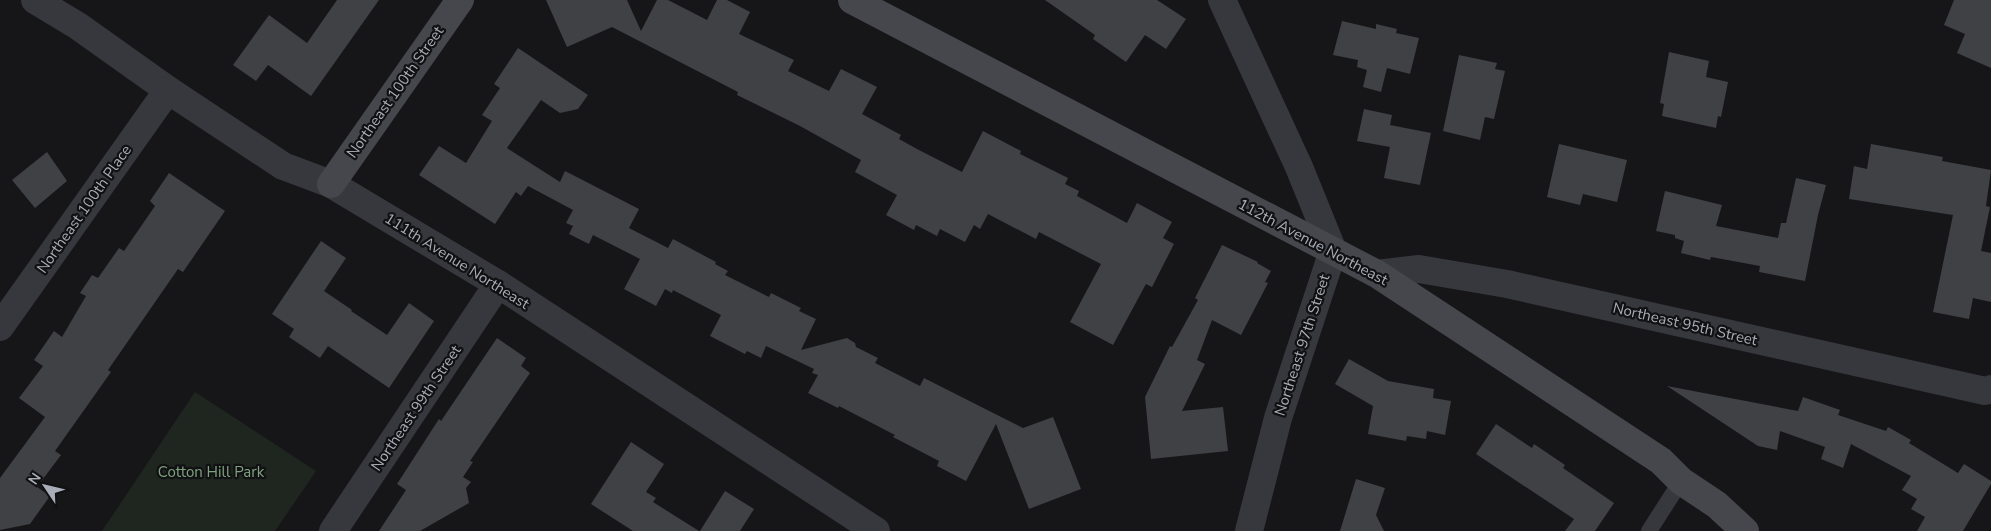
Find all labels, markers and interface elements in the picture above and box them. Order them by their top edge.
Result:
street label: Northeast 100th Street [342,21,449,162]
street label: Northeast 100th Place [32,141,136,277]
street label: 112th Avenue Northeast [1235,194,1392,290]
street label: 111th Avenue Northeast [381,208,534,314]
street label: Northeast 97th Street [1270,271,1335,418]
street label: Northeast 95th Street [1611,298,1760,351]
street label: Northeast 99th Street [366,341,466,475]
north arrow [20,461,70,511]
park label: Cotton Hill Park [158,462,265,482]
text: N [24,469,46,489]

